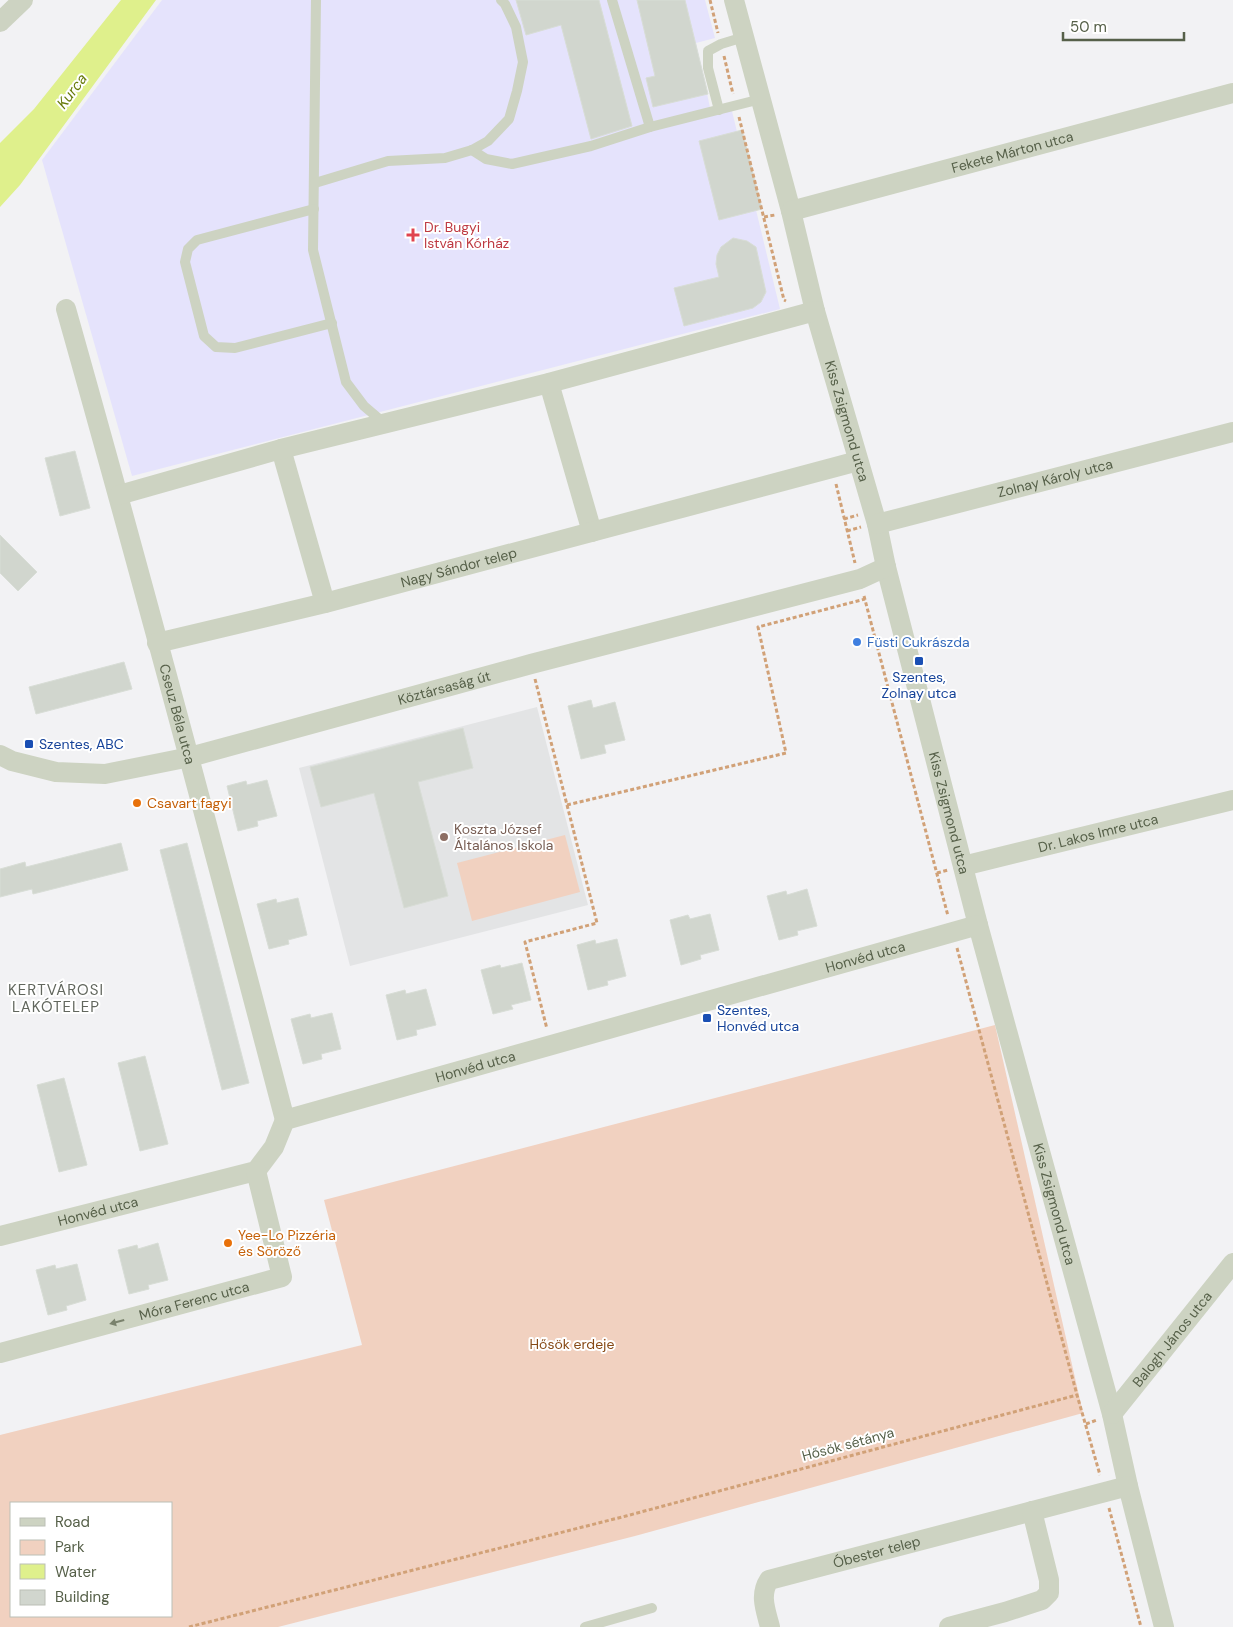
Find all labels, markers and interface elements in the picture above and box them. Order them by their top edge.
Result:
scale bar [1063,10,1184,42]
text: 50 m [1070,17,1107,37]
water label: Kurca [52,69,92,113]
street label: Fekete Márton utca [949,127,1075,177]
place label: Dr. Bugyi István Kórház [424,218,509,252]
marker: Dr. Bugyi István Kórház [406,228,420,242]
street label: Kiss Zsigmond utca [821,358,873,484]
street label: Zolnay Károly utca [996,454,1115,501]
street label: Nagy Sándor telep [399,543,519,591]
place label: Füsti Cukrászda [867,633,970,651]
marker: Füsti Cukrászda [851,636,863,648]
marker: Szentes, Zolnay utca [913,655,925,667]
street label: Cseuz Béla utca [155,662,199,766]
street label: Köztársaság út [396,666,492,709]
place label: Szentes, Zolnay utca [882,668,956,702]
place label: Szentes, ABC [39,735,124,753]
marker: Szentes, ABC [23,738,35,750]
street label: Kiss Zsigmond utca [925,750,974,876]
place label: Csavart fagyi [147,794,232,812]
marker: Csavart fagyi [131,797,143,809]
street label: Dr. Lakos Imre utca [1036,810,1160,856]
place label: Koszta József Általános Iskola [454,820,553,854]
marker: Koszta József Általános Iskola [438,831,450,843]
street label: Honvéd utca [823,937,907,977]
district label: KERTVÁROSI LAKÓTELEP [8,980,104,1017]
place label: Szentes, Honvéd utca [717,1001,799,1035]
marker: Szentes, Honvéd utca [701,1012,713,1024]
street label: Honvéd utca [433,1047,517,1086]
street label: Kiss Zsigmond utca [1029,1141,1080,1267]
street label: Honvéd utca [56,1192,140,1230]
place label: Yee-Lo Pizzéria és Söröző [238,1226,336,1260]
marker: Yee-Lo Pizzéria és Söröző [222,1237,234,1249]
street label: Móra Ferenc utca [137,1277,251,1324]
street label: Balogh János utca [1128,1288,1216,1391]
one-way arrow [109,1318,124,1326]
park label: Hősök erdeje [530,1335,614,1353]
street label: Hősök sétánya [800,1423,896,1465]
legend [10,1502,172,1617]
text: Road [55,1512,90,1532]
street label: Óbester telep [831,1532,923,1572]
text: Park [55,1537,85,1557]
text: Water [55,1562,97,1582]
text: Building [55,1587,110,1607]

